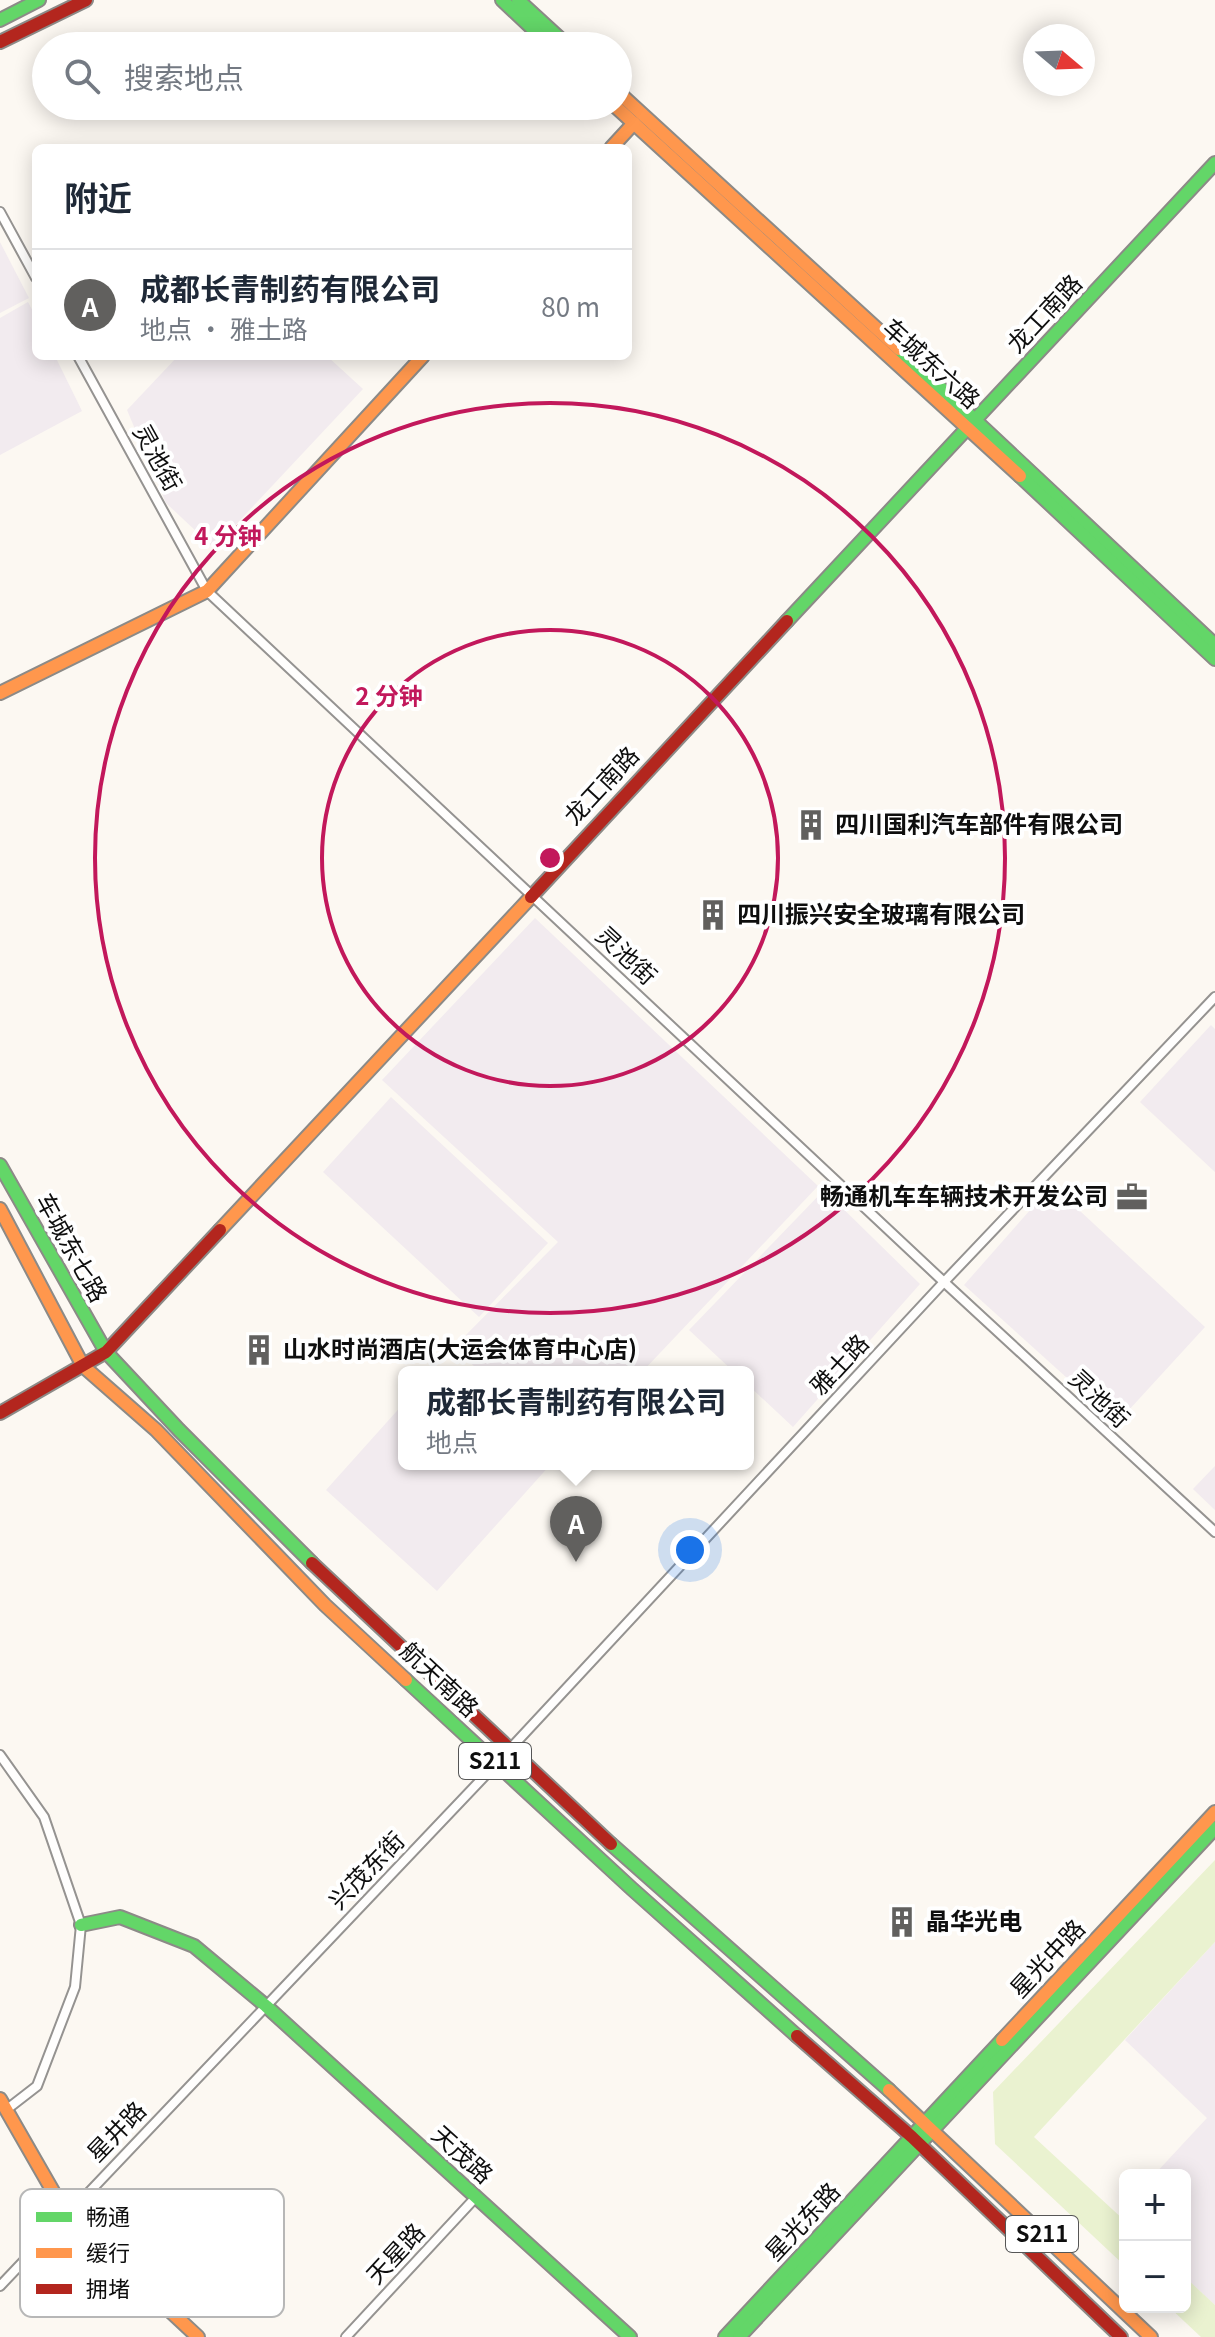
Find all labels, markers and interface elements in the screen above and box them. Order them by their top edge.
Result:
north arrow [1023,24,1095,96]
search box [32,32,632,120]
icon: search [60,54,104,98]
text: 搜索地点 [124,54,244,98]
text: 附近 [64,172,132,221]
text: 成都长青制药有限公司 [140,265,440,309]
street label: 龙工南路 [998,265,1089,359]
text: A [82,287,98,324]
text: 80 m [541,287,600,324]
text: 地点 · 雅土路 [140,309,308,346]
street label: 车城东六路 [876,309,989,415]
street label: 灵池街 [126,417,192,497]
text: 4 分钟 [194,517,262,552]
text: 2 分钟 [355,677,423,712]
street label: 龙工南路 [555,737,646,831]
place label: 四川国利汽车部件有限公司 [835,805,1123,840]
building icon: 四川国利汽车部件有限公司 [794,808,828,842]
centre of rings [536,844,564,872]
place label: 四川振兴安全玻璃有限公司 [737,895,1025,930]
building icon: 四川振兴安全玻璃有限公司 [696,898,730,932]
street label: 灵池街 [589,917,666,992]
place label: 畅通机车车辆技术开发公司 [820,1177,1108,1212]
office icon: 畅通机车车辆技术开发公司 [1115,1180,1149,1214]
street label: 车城东七路 [29,1186,118,1308]
street label: 雅土路 [801,1325,876,1402]
place label: 山水时尚酒店(大运会体育中心店) [283,1330,637,1365]
building icon: 山水时尚酒店(大运会体育中心店) [242,1333,276,1367]
street label: 灵池街 [1062,1360,1139,1435]
popup [398,1366,754,1470]
text: 成都长青制药有限公司 [426,1378,726,1422]
text: 地点 [426,1422,478,1459]
pin: A [550,1496,602,1562]
your location [670,1530,710,1570]
street label: 航天南路 [394,1633,488,1724]
road number: S211 [459,1743,531,1779]
street label: 兴茂东街 [319,1823,411,1916]
place label: 晶华光电 [926,1902,1022,1937]
building icon: 晶华光电 [885,1905,919,1939]
street label: 星光中路 [1001,1910,1092,2004]
street label: 星井路 [78,2092,153,2168]
street label: 天茂路 [425,2116,502,2190]
map controls [1119,2169,1191,2313]
button: + [1119,2169,1191,2241]
street label: 星光东路 [756,2173,847,2267]
legend [20,2189,284,2317]
text: 畅通 [86,2199,130,2231]
street label: 天星路 [357,2214,432,2291]
road number: S211 [1006,2216,1078,2252]
text: 缓行 [86,2235,130,2267]
button: − [1119,2241,1191,2313]
text: 拥堵 [86,2271,130,2303]

